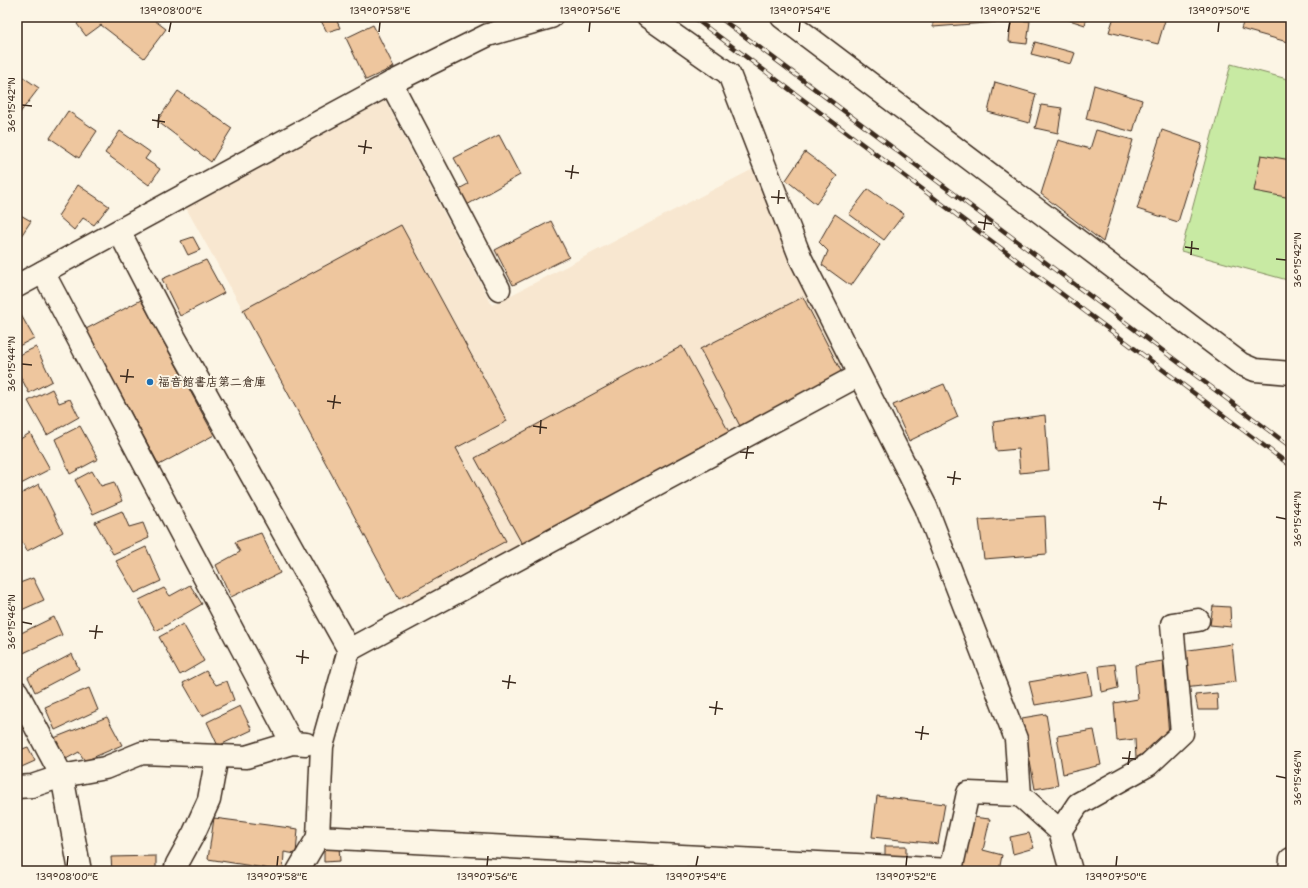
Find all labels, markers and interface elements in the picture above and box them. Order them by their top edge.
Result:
text: 139°08'00"E [140,4,202,17]
text: 139°07'58"E [349,4,411,17]
text: 139°07'56"E [560,4,620,17]
text: 139°07'54"E [769,4,831,17]
text: 139°07'52"E [980,4,1040,17]
text: 139°07'50"E [1188,4,1250,17]
text: 36°15'42"N [5,77,18,133]
text: 36°15'42"N [1291,232,1304,288]
text: 36°15'44"N [5,336,18,392]
place label: 福音館書店第二倉庫 [158,374,266,390]
marker: 福音館書店第二倉庫 [145,377,155,387]
text: 36°15'44"N [1291,491,1304,547]
text: 36°15'46"N [5,594,18,650]
text: 36°15'46"N [1291,750,1304,806]
text: 139°08'00"E [36,870,98,883]
text: 139°07'58"E [246,870,308,883]
text: 139°07'56"E [457,870,517,883]
text: 139°07'54"E [665,870,727,883]
text: 139°07'52"E [876,870,936,883]
text: 139°07'50"E [1085,870,1147,883]

